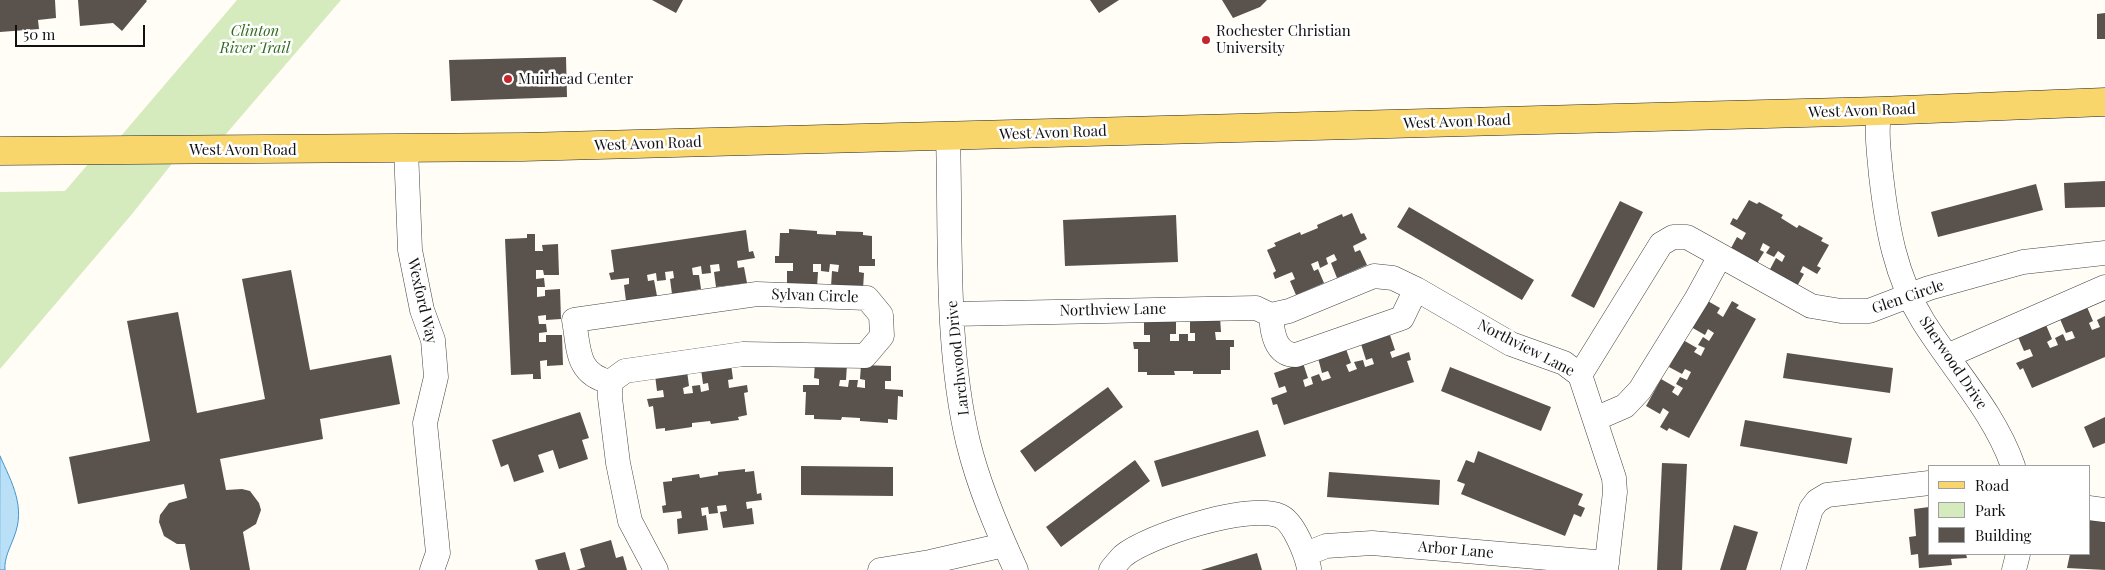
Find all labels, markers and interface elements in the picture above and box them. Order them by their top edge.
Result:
scale bar [18,15,148,47]
park label: Clinton River Trail [220,22,290,57]
place label: Rochester Christian University [1216,22,1351,57]
text: 50 m [23,24,55,44]
marker: Rochester Christian University [1200,34,1212,46]
place label: Muirhead Center [518,70,633,88]
marker: Muirhead Center [502,73,514,85]
street label: West Avon Road [1808,100,1916,122]
street label: West Avon Road [1403,111,1511,133]
street label: West Avon Road [999,122,1107,144]
street label: West Avon Road [594,133,702,155]
street label: West Avon Road [189,141,297,159]
street label: Wexford Way [403,256,441,346]
street label: Glen Circle [1870,276,1946,318]
street label: Sylvan Circle [771,285,859,307]
street label: Larchwood Drive [943,300,973,416]
street label: Northview Lane [1060,300,1166,320]
street label: Sherwood Drive [1915,313,1991,413]
street label: Northview Lane [1474,316,1578,380]
legend [1928,465,2090,555]
text: Road [1975,475,2009,495]
text: Park [1975,500,2006,520]
text: Building [1975,525,2031,545]
street label: Arbor Lane [1417,538,1495,562]

